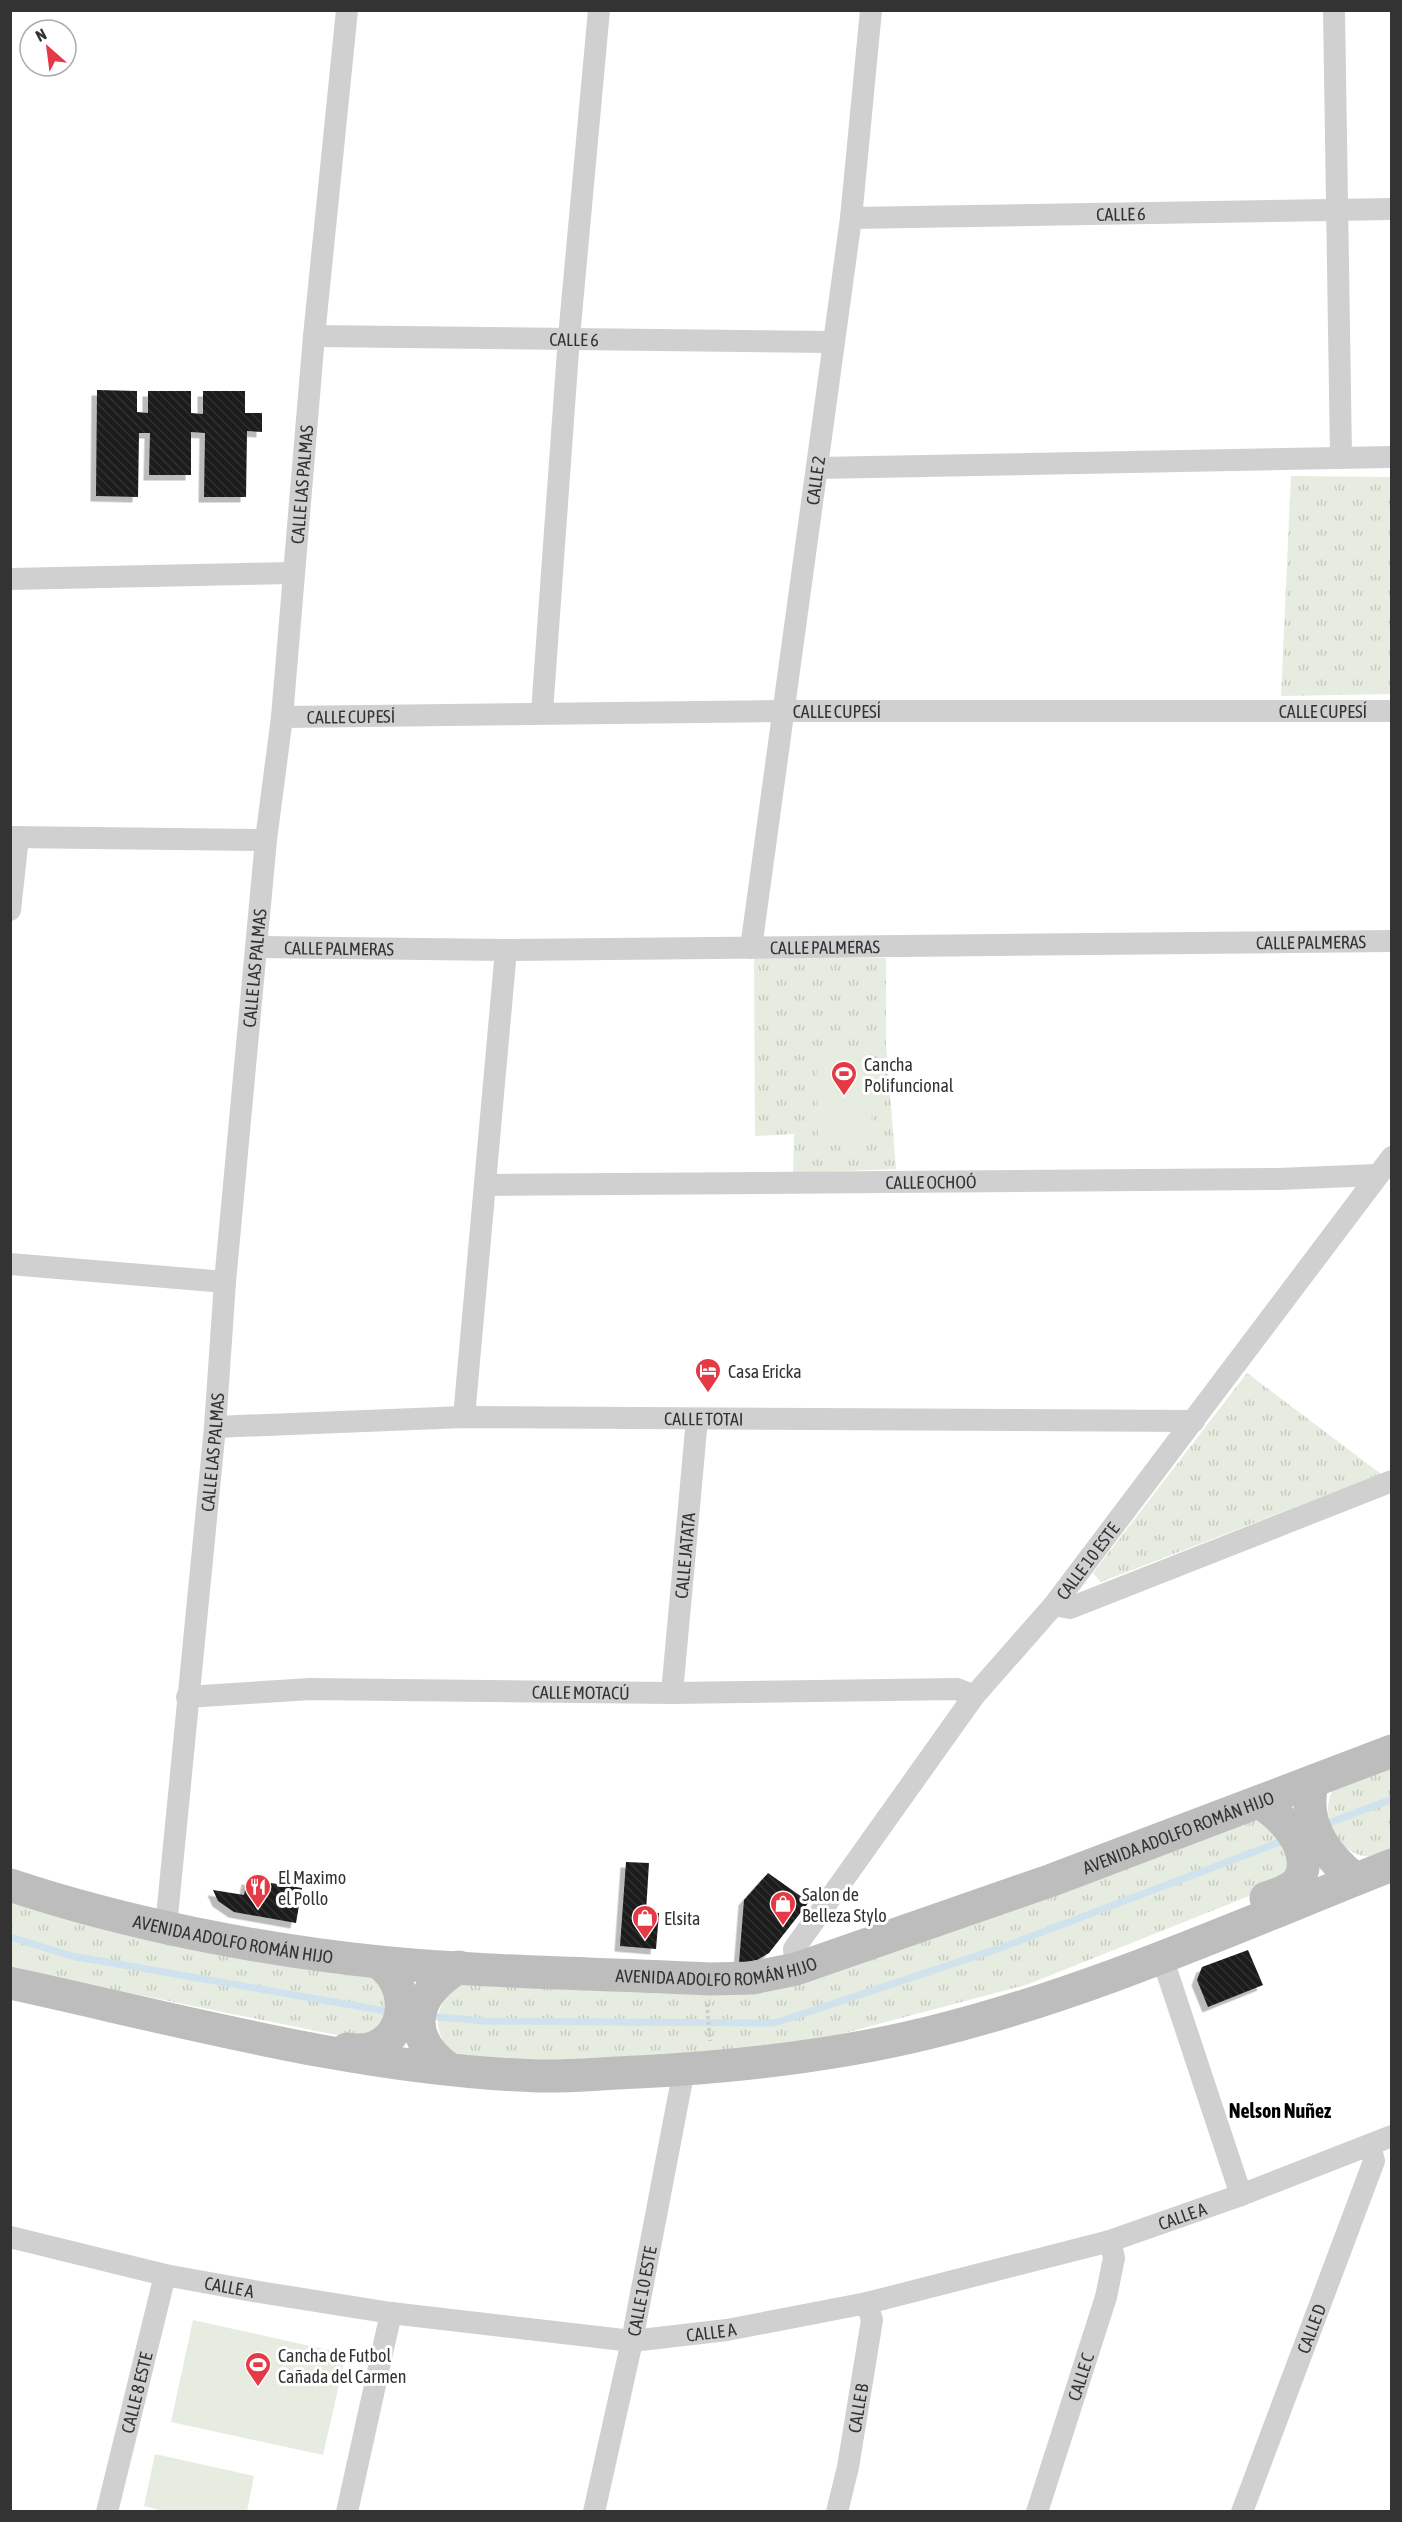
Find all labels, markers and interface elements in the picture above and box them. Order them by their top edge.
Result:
north arrow [18,18,78,78]
text: N [33,25,49,45]
street label: CALLE 6 [1096,203,1146,224]
street label: CALLE 6 [549,328,599,350]
street label: CALLE LAS PALMAS [286,424,317,545]
street label: CALLE 2 [801,454,829,506]
street label: CALLE CUPESÍ [793,701,881,722]
street label: CALLE CUPESÍ [1279,701,1367,722]
street label: CALLE CUPESÍ [307,705,395,727]
street label: CALLE LAS PALMAS [238,907,270,1028]
street label: CALLE PALMERAS [1256,931,1367,953]
street label: CALLE PALMERAS [770,936,881,958]
street label: CALLE PALMERAS [284,937,395,959]
place label: Cancha Polifuncional [864,1054,954,1096]
sports icon: Cancha Polifuncional [829,1059,859,1097]
street label: CALLE OCHOÓ [885,1171,977,1192]
hotel icon: Casa Ericka [693,1356,723,1394]
place label: Casa Ericka [728,1361,802,1382]
street label: CALLE LAS PALMAS [196,1392,228,1513]
street label: CALLE TOTAI [664,1408,744,1429]
street label: CALLE JATATA [670,1512,699,1599]
street label: CALLE 10 ESTE [1051,1518,1123,1604]
street label: CALLE MOTACÚ [532,1681,630,1703]
street label: AVENIDA ADOLFO ROMÁN HIJO [1080,1786,1277,1878]
place label: El Maximo el Pollo [278,1867,346,1909]
restaurant icon: El Maximo el Pollo [243,1872,273,1910]
place label: Salon de Belleza Stylo [802,1884,887,1926]
shop icon: Salon de Belleza Stylo [768,1889,798,1927]
shop icon: Elsita [630,1903,660,1941]
place label: Elsita [664,1908,701,1929]
street label: AVENIDA ADOLFO ROMÁN HIJO [131,1910,335,1967]
street label: AVENIDA ADOLFO ROMÁN HIJO [615,1952,820,1990]
district label: Nelson Nuñez [1229,2099,1332,2122]
street label: CALLE A [1155,2197,1209,2234]
street label: CALLE 10 ESTE [623,2244,660,2338]
street label: CALLE A [203,2272,256,2301]
street label: CALLE D [1292,2301,1330,2356]
street label: CALLE A [685,2318,738,2345]
place label: Cancha de Futbol Cañada del Carmen [278,2345,407,2387]
street label: CALLE 8 ESTE [116,2350,156,2435]
sports icon: Cancha de Futbol Cañada del Carmen [243,2350,273,2388]
street label: CALLE C [1063,2350,1098,2403]
street label: CALLE B [843,2382,872,2434]

